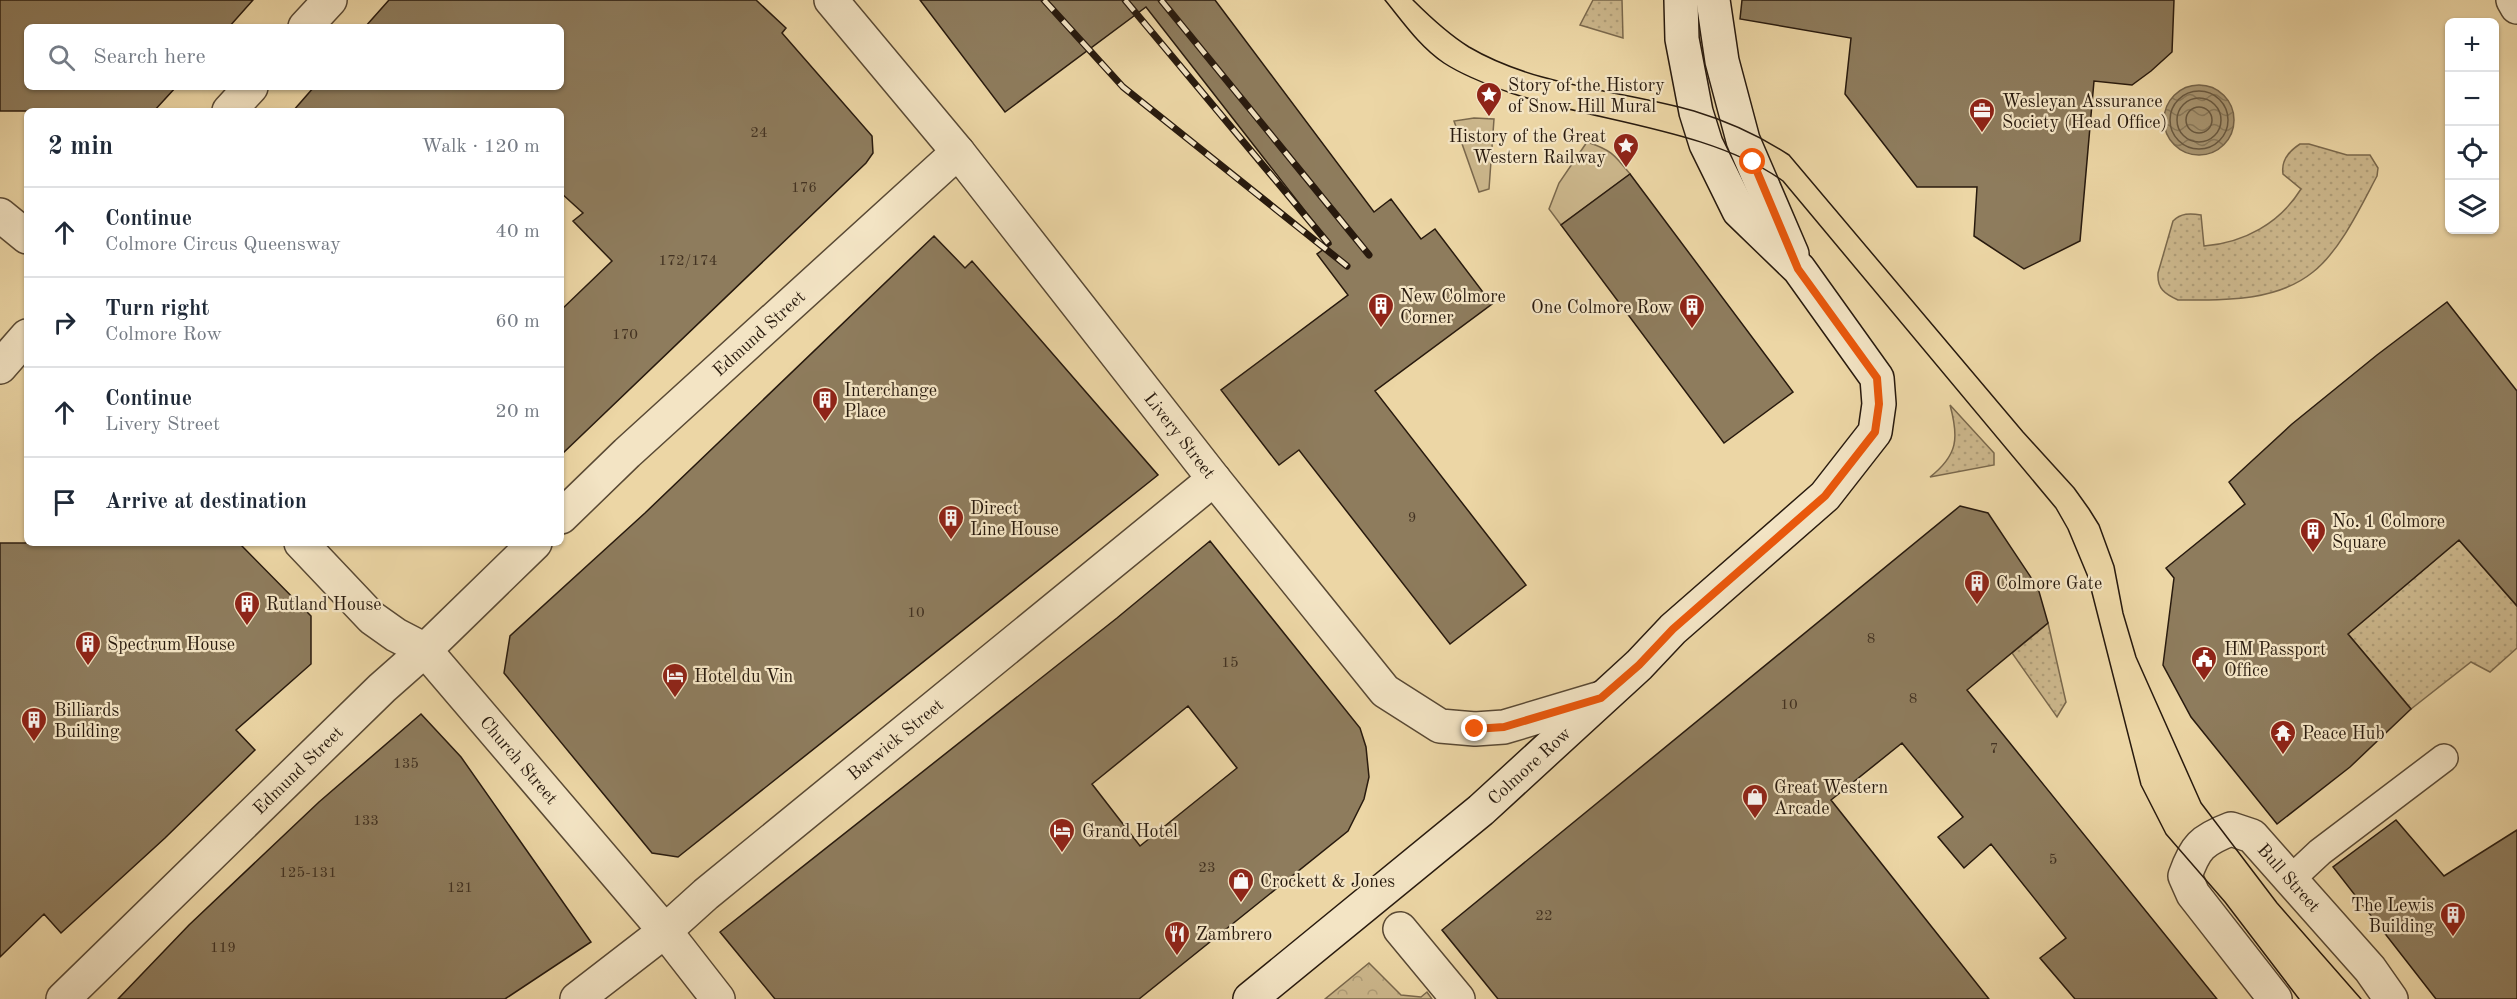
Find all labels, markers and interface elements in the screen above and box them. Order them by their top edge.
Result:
map controls [2445,18,2499,234]
button: + [2445,18,2499,72]
search box [24,24,564,90]
icon: search [45,41,78,74]
text: Search here [93,46,206,68]
button: − [2445,72,2499,126]
place label: Story of the History of Snow Hill Mural [1508,77,1665,116]
place icon: Story of the History of Snow Hill Mural [1474,80,1504,118]
place label: Wesleyan Assurance Society (Head Office) [2002,93,2167,132]
office icon: Wesleyan Assurance Society (Head Office) [1967,96,1997,134]
house number: 24 [750,126,768,141]
button: locate [2445,126,2499,180]
place label: History of the Great Western Railway [1449,128,1606,167]
place icon: History of the Great Western Railway [1611,131,1641,169]
text: 2 min [48,134,113,160]
text: Walk · 120 m [421,137,540,157]
route start [1739,148,1765,174]
button: layers [2445,180,2499,234]
house number: 176 [791,181,817,196]
text: Continue [105,208,192,230]
icon: ahead [48,216,81,249]
text: 40 m [495,222,540,242]
text: Colmore Circus Queensway [105,235,341,255]
house number: 172/174 [659,254,717,269]
street label: Edmund Street [710,288,809,380]
place label: New Colmore Corner [1400,288,1506,327]
building icon: New Colmore Corner [1366,291,1396,329]
building icon: One Colmore Row [1677,292,1707,330]
text: Turn right [105,298,209,320]
place label: One Colmore Row [1531,299,1672,317]
icon: right [48,306,81,339]
text: 60 m [495,312,540,332]
text: Colmore Row [105,325,222,345]
house number: 170 [612,328,638,343]
place label: Interchange Place [844,382,937,421]
building icon: Interchange Place [810,385,840,423]
text: Continue [105,388,192,410]
street label: Livery Street [1140,390,1218,482]
icon: ahead [48,396,81,429]
text: 20 m [495,402,540,422]
text: Livery Street [105,415,220,435]
icon: arrive [48,486,81,519]
text: Arrive at destination [105,491,307,513]
place label: Direct Line House [970,500,1059,539]
building icon: Direct Line House [936,503,966,541]
house number: 9 [1408,511,1416,526]
place label: No. 1 Colmore Square [2332,513,2445,552]
building icon: No. 1 Colmore Square [2298,516,2328,554]
building icon: Colmore Gate [1962,568,1992,606]
place label: Colmore Gate [1996,575,2102,593]
building icon: Rutland House [232,589,262,627]
place label: Rutland House [266,596,382,614]
house number: 10 [907,606,925,621]
building icon: Spectrum House [73,629,103,667]
house number: 8 [1867,632,1875,647]
place label: Spectrum House [107,636,235,654]
place label: HM Passport Office [2224,641,2326,680]
public building icon: HM Passport Office [2189,644,2219,682]
house number: 15 [1221,656,1239,671]
hotel icon: Hotel du Vin [660,661,690,699]
place label: Hotel du Vin [694,668,794,686]
house number: 8 [1909,692,1917,707]
street label: Barwick Street [845,696,947,784]
house number: 10 [1780,698,1798,713]
place label: Billiards Building [54,702,120,741]
building icon: Billiards Building [19,705,49,743]
street label: Church Street [476,713,561,808]
route end [1461,715,1487,741]
temple icon: Peace Hub [2268,718,2298,756]
street label: Edmund Street [250,723,347,818]
street label: Colmore Row [1485,724,1575,809]
place label: Peace Hub [2302,725,2385,743]
house number: 7 [1990,742,1998,757]
house number: 135 [393,757,419,772]
place label: Great Western Arcade [1774,779,1888,818]
shop icon: Great Western Arcade [1740,782,1770,820]
house number: 133 [353,814,379,829]
hotel icon: Grand Hotel [1047,816,1077,854]
place label: Grand Hotel [1082,823,1178,841]
street label: Bull Street [2253,841,2323,916]
house number: 5 [2049,853,2057,868]
house number: 23 [1198,861,1216,876]
house number: 125-131 [279,866,337,881]
shop icon: Crockett & Jones [1226,866,1256,904]
place label: Crockett & Jones [1260,873,1395,891]
house number: 121 [447,881,473,896]
place label: The Lewis Building [2351,897,2434,936]
building icon: The Lewis Building [2438,900,2468,938]
house number: 22 [1535,909,1553,924]
restaurant icon: Zambrero [1162,919,1192,957]
place label: Zambrero [1196,926,1272,944]
house number: 119 [210,941,236,956]

